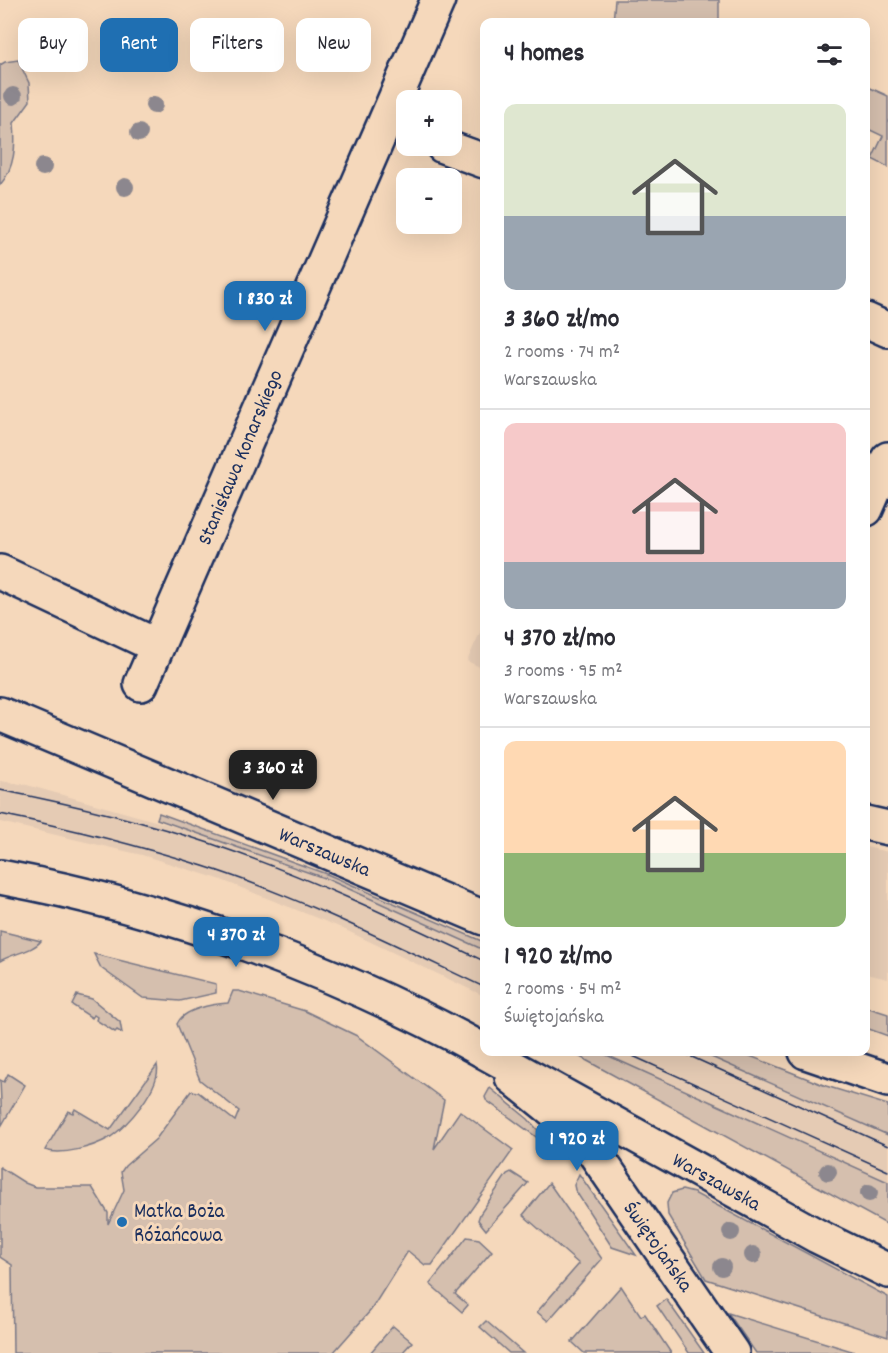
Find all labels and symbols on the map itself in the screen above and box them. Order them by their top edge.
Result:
pin: 1 830 zł [203,281,327,332]
street label: Stanisława Konarskiego [191,366,292,551]
pin: 3 360 zł [211,750,335,801]
street label: Warszawska [273,821,375,887]
pin: 4 370 zł [174,917,298,968]
pin: 1 920 zł [515,1121,639,1172]
street label: Warszawska [666,1147,766,1221]
street label: Świętojańska [614,1196,700,1300]
place label: Matka Boża Różańcowa [134,1198,225,1252]
marker: Matka Boża Różańcowa [115,1215,129,1229]

